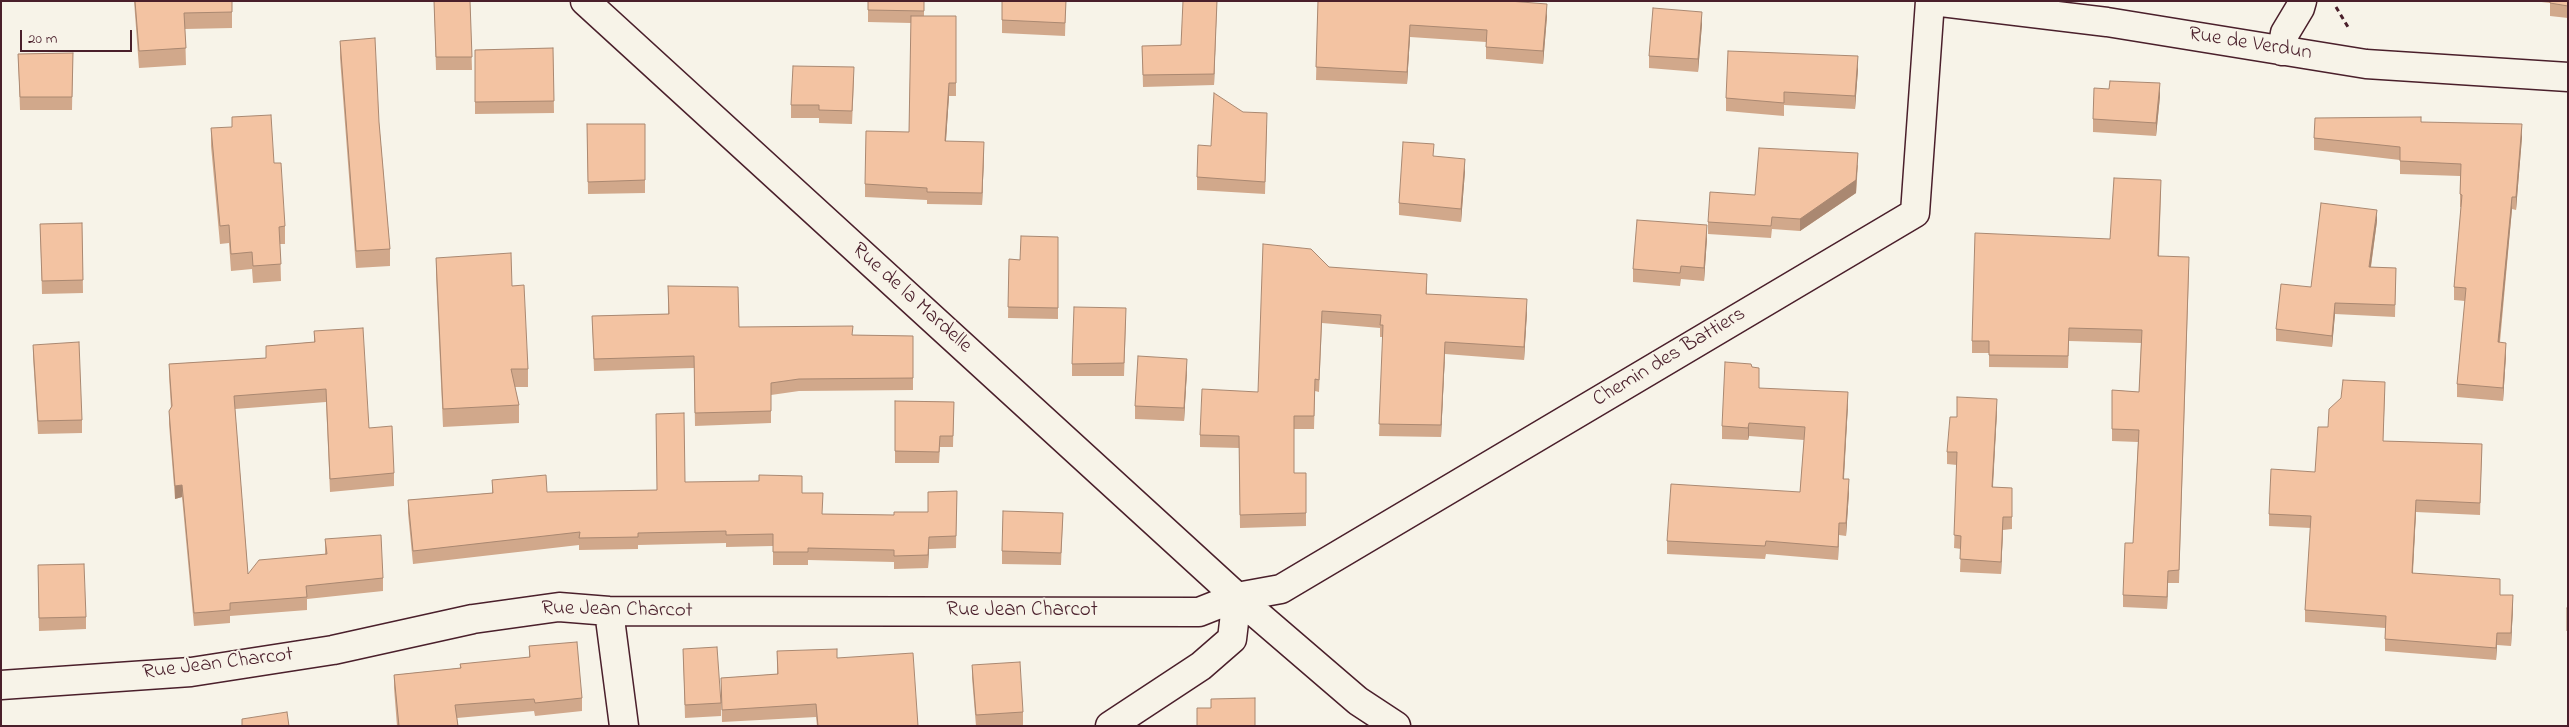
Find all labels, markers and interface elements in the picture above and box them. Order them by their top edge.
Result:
scale bar [22,20,135,52]
street label: Rue de Verdun [2187,23,2313,67]
text: 20 m [28,28,57,50]
street label: Rue de la Mardelle [846,238,976,360]
street label: Chemin des Battiers [1589,302,1751,414]
street label: Rue Jean Charcot [541,597,693,625]
street label: Rue Jean Charcot [946,599,1098,625]
street label: Rue Jean Charcot [141,643,295,687]

